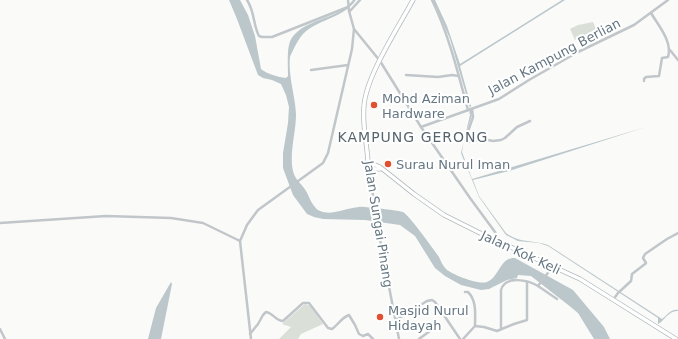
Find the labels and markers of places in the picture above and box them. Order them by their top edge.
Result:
place label: Mohd Aziman Hardware [382,91,470,121]
marker: Mohd Aziman Hardware [369,100,379,110]
place label: Surau Nurul Iman [396,157,510,172]
marker: Surau Nurul Iman [383,159,393,169]
place label: Masjid Nurul Hidayah [388,303,469,333]
marker: Masjid Nurul Hidayah [375,312,385,322]

